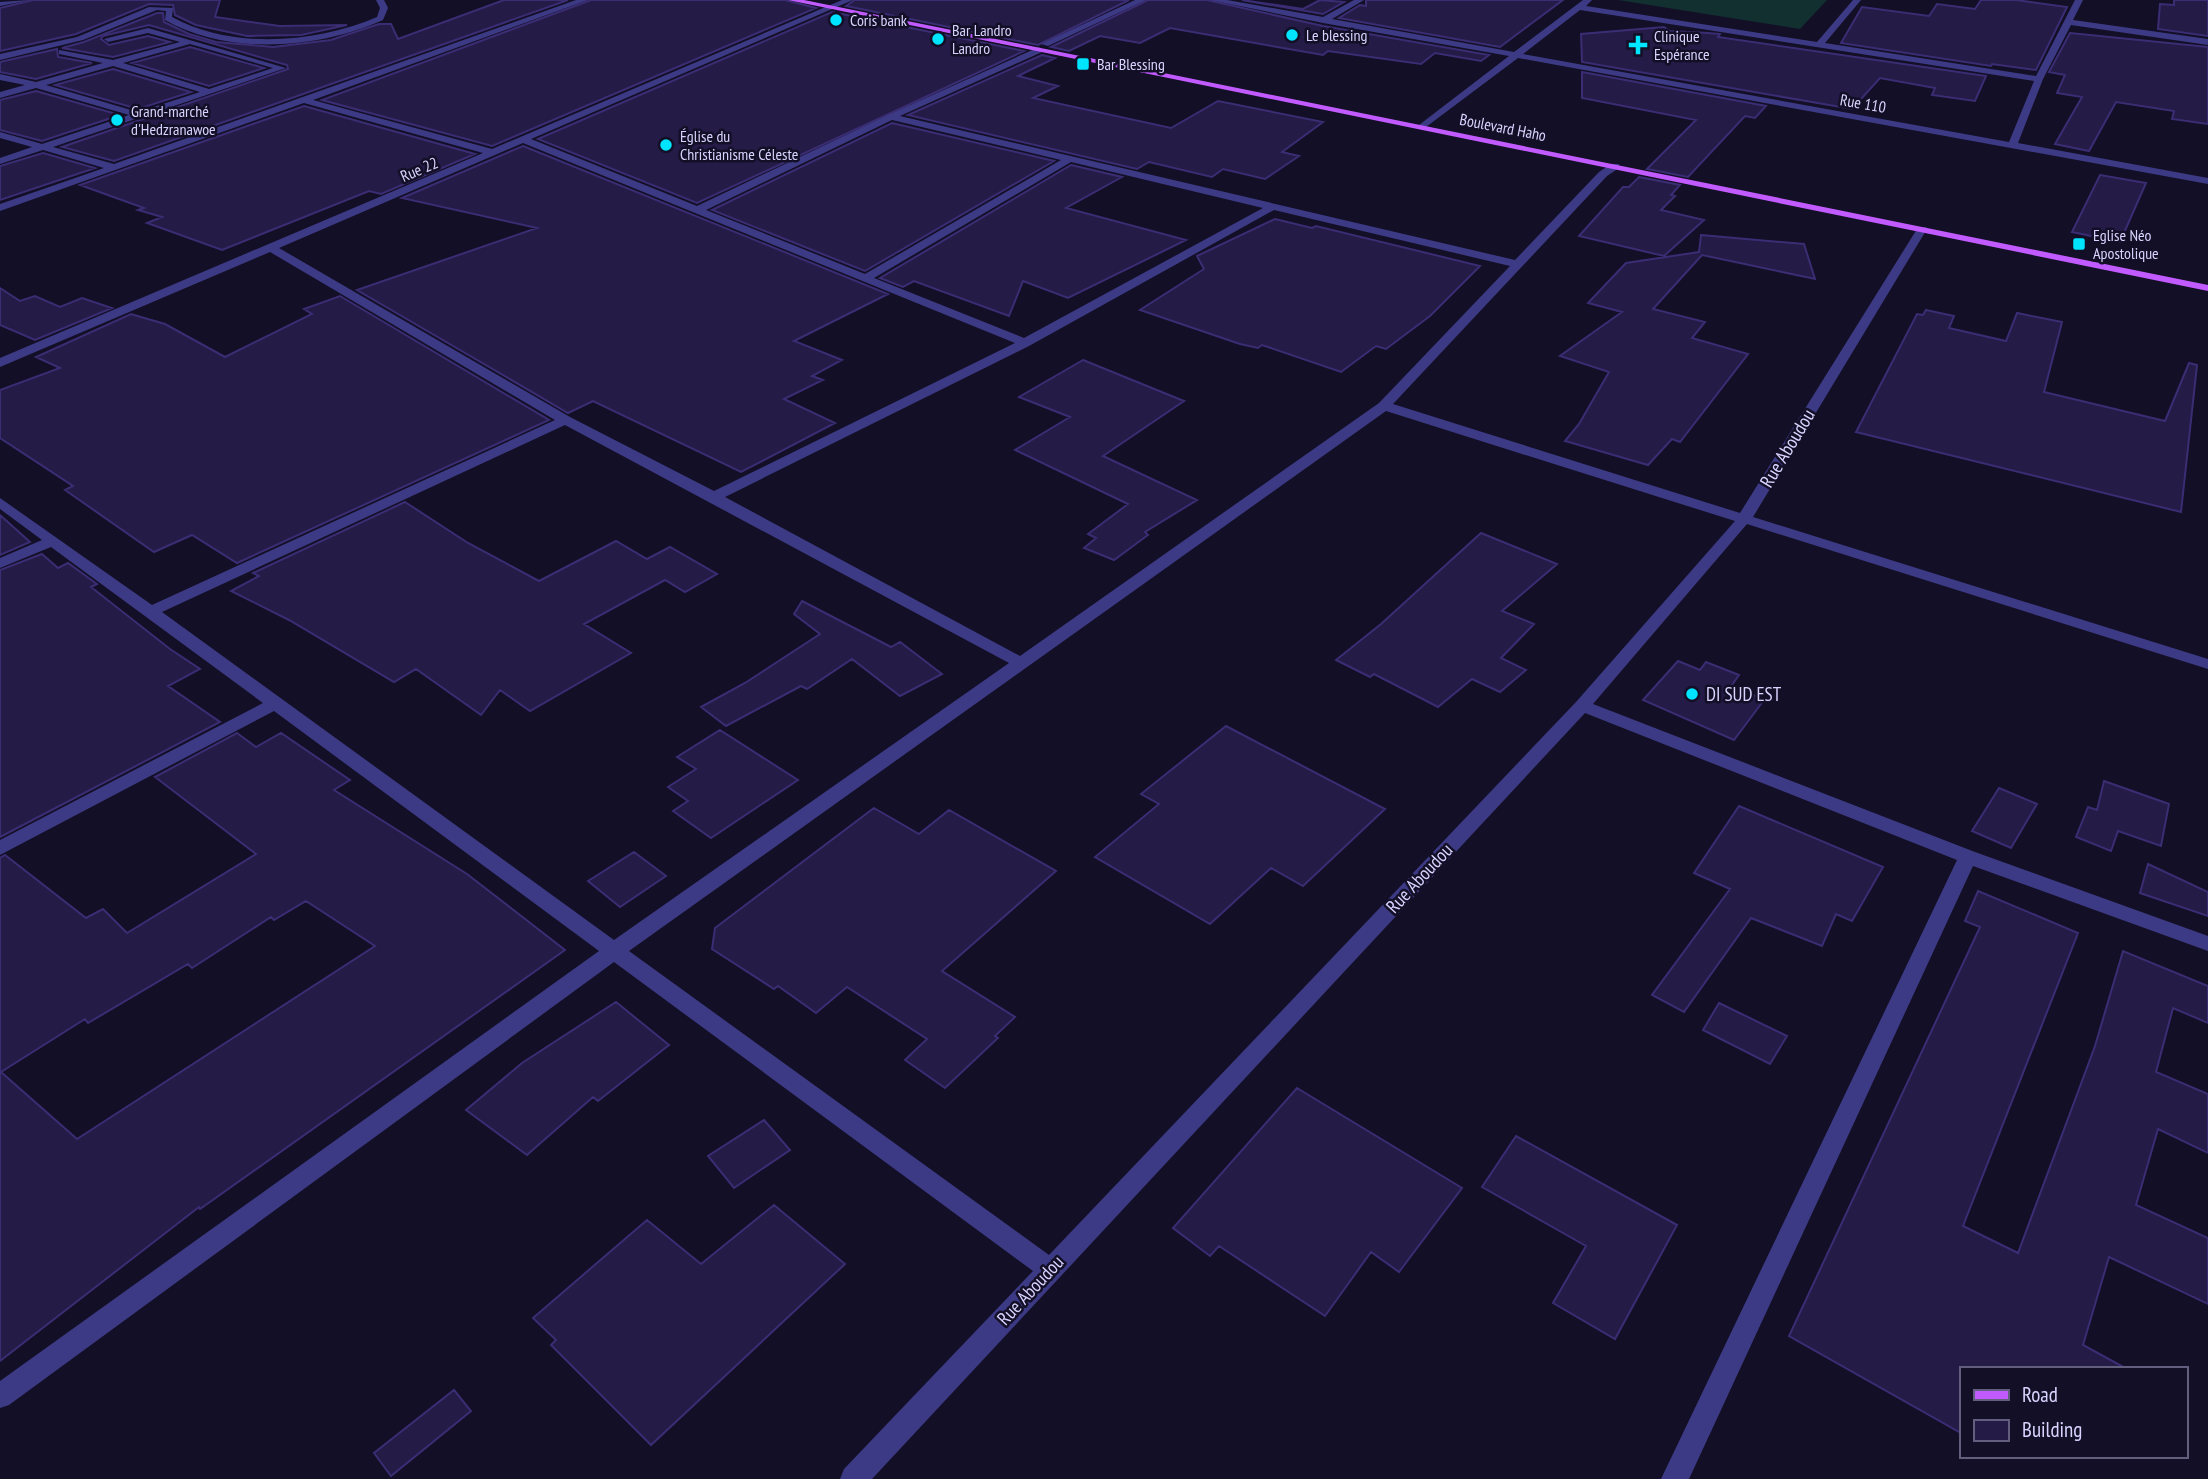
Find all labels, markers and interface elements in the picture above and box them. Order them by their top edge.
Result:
place label: Coris bank [850,10,908,30]
marker: Coris bank [828,12,844,28]
place label: Bar Landro Landro [952,20,1012,58]
place label: Le blessing [1306,25,1367,45]
place label: Clinique Espérance [1654,26,1710,64]
marker: Le blessing [1284,27,1300,43]
marker: Bar Landro Landro [930,31,946,47]
marker: Clinique Espérance [1628,35,1648,55]
place label: Bar Blessing [1097,54,1165,74]
marker: Bar Blessing [1075,56,1091,72]
street label: Rue 110 [1838,89,1888,117]
place label: Grand-marché d'Hedzranawoe [131,101,216,139]
street label: Boulevard Haho [1458,109,1548,145]
marker: Grand-marché d'Hedzranawoe [109,112,125,128]
place label: Église du Christianisme Céleste [680,126,798,164]
marker: Église du Christianisme Céleste [658,137,674,153]
street label: Rue 22 [397,152,441,186]
place label: Eglise Néo Apostolique [2093,225,2159,263]
marker: Eglise Néo Apostolique [2071,236,2087,252]
street label: Rue Aboudou [1754,404,1820,492]
place label: DI SUD EST [1706,682,1782,706]
marker: DI SUD EST [1684,686,1700,702]
street label: Rue Aboudou [1381,838,1457,918]
street label: Rue Aboudou [992,1250,1068,1330]
legend [1960,1367,2187,1458]
text: Road [2022,1381,2058,1408]
text: Building [2022,1416,2082,1443]

